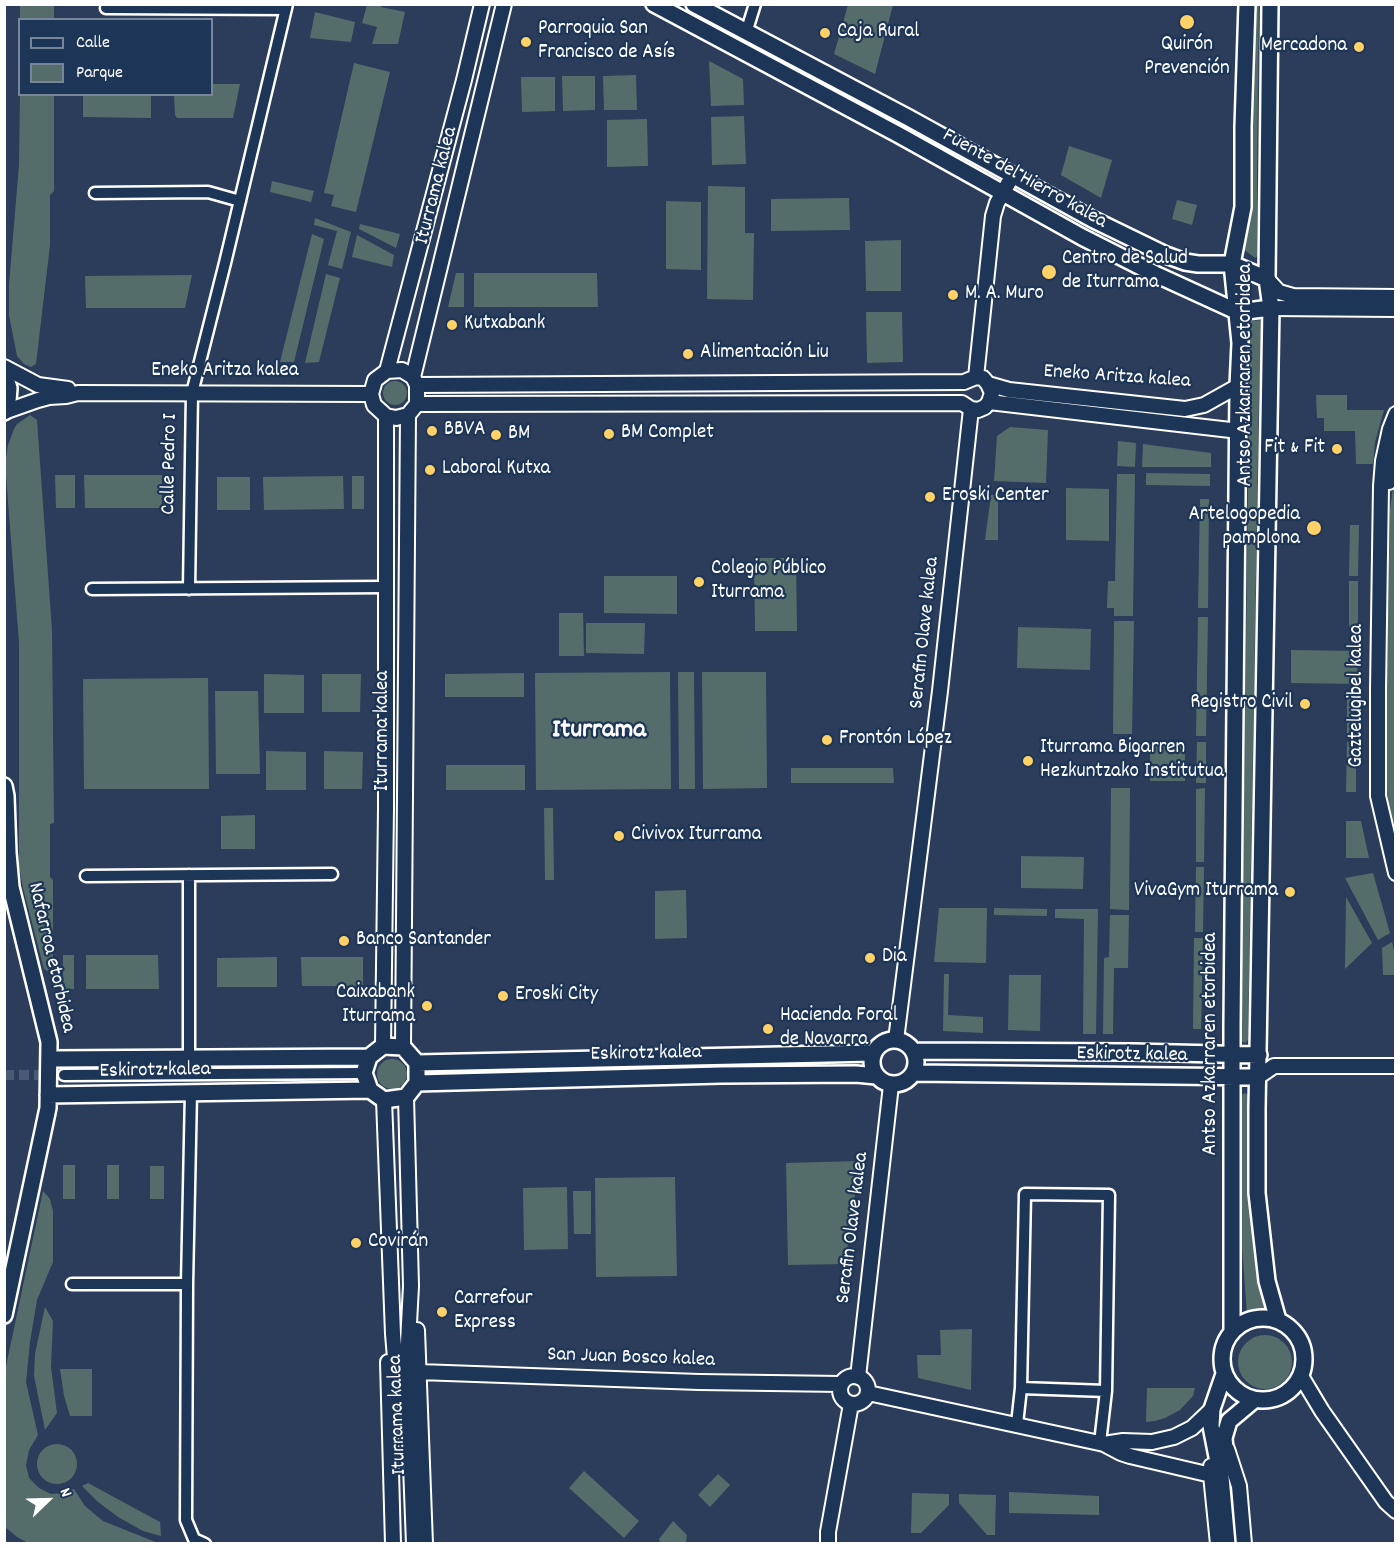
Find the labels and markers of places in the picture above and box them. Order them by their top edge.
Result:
marker: Quirón Prevención [1178,13,1196,31]
place label: Parroquia San Francisco de Asís [538,17,675,67]
place label: Caja Rural [837,20,919,46]
marker: Caja Rural [818,26,832,40]
place label: Quirón Prevención [1144,33,1230,83]
place label: Mercadona [1261,34,1347,60]
marker: Parroquia San Francisco de Asís [519,35,533,49]
marker: Mercadona [1352,40,1366,54]
place label: Centro de Salud de Iturrama [1062,247,1188,297]
marker: Centro de Salud de Iturrama [1040,263,1058,281]
place label: M. A. Muro [965,282,1044,308]
marker: M. A. Muro [946,288,960,302]
place label: Kutxabank [464,312,545,338]
marker: Kutxabank [445,318,459,332]
place label: Alimentación Liu [700,341,829,367]
marker: Alimentación Liu [681,347,695,361]
place label: BBVA [444,418,485,444]
place label: BM Complet [621,421,714,447]
place label: BM [508,422,530,448]
marker: BBVA [425,424,439,438]
marker: BM Complet [602,427,616,441]
marker: BM [489,428,503,442]
place label: Fit & Fit [1264,436,1325,462]
marker: Fit & Fit [1330,442,1344,456]
place label: Laboral Kutxa [442,457,550,483]
marker: Laboral Kutxa [423,463,437,477]
place label: Eroski Center [942,484,1049,510]
marker: Eroski Center [923,490,937,504]
place label: Artelogopedia pamplona [1188,503,1300,553]
marker: Artelogopedia pamplona [1305,519,1323,537]
place label: Colegio Público Iturrama [711,557,826,607]
marker: Colegio Público Iturrama [692,575,706,589]
place label: Registro Civil [1190,691,1293,717]
marker: Registro Civil [1298,697,1312,711]
place label: Frontón López [839,727,952,753]
marker: Frontón López [820,733,834,747]
place label: Iturrama Bigarren Hezkuntzako Institutua [1040,736,1224,786]
marker: Iturrama Bigarren Hezkuntzako Institutua [1021,754,1035,768]
place label: Civivox Iturrama [631,823,762,849]
marker: Civivox Iturrama [612,829,626,843]
place label: VivaGym Iturrama [1134,879,1278,905]
marker: VivaGym Iturrama [1283,885,1297,899]
place label: Banco Santander [356,928,491,954]
marker: Banco Santander [337,934,351,948]
place label: Dia [882,945,907,971]
marker: Dia [863,951,877,965]
place label: Caixabank Iturrama [336,981,415,1031]
place label: Eroski City [515,983,598,1009]
marker: Eroski City [496,989,510,1003]
marker: Caixabank Iturrama [420,999,434,1013]
place label: Hacienda Foral de Navarra [780,1004,898,1054]
marker: Hacienda Foral de Navarra [761,1022,775,1036]
place label: Covirán [368,1230,428,1256]
marker: Covirán [349,1236,363,1250]
place label: Carrefour Express [454,1287,533,1337]
marker: Carrefour Express [435,1305,449,1319]

